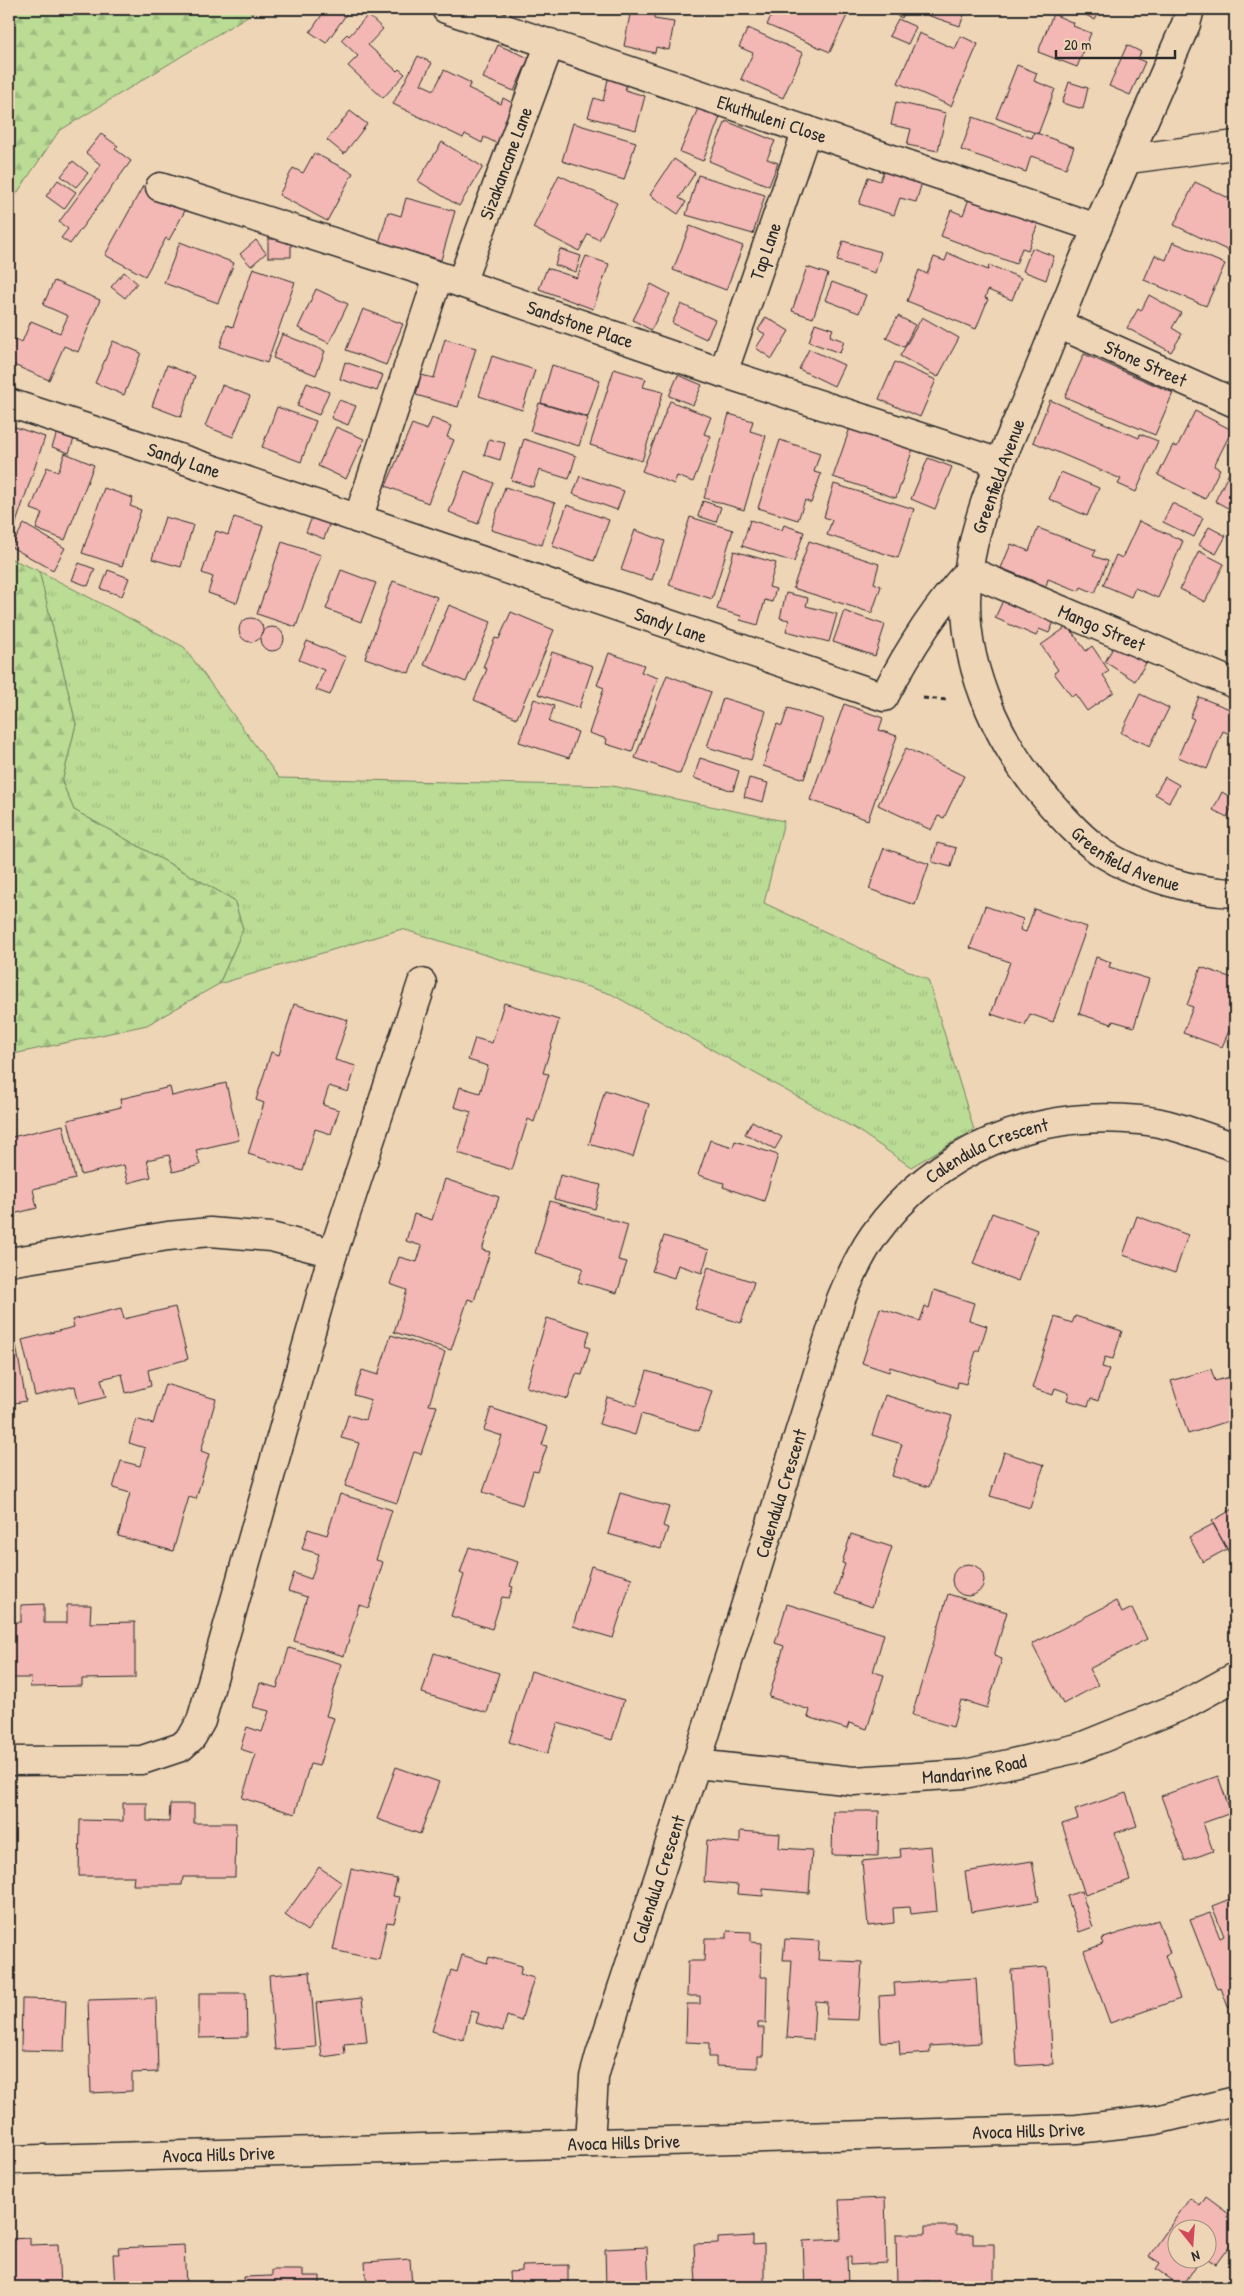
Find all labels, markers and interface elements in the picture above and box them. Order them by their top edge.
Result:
scale bar [1056,28,1175,60]
text: 20 m [1064,34,1091,55]
street label: Ekuthuleni Close [714,88,831,149]
street label: Sizakancane Lane [473,102,538,223]
street label: Tap Lane [743,218,787,283]
street label: Sandstone Place [524,294,637,354]
street label: Stone Street [1100,333,1191,393]
street label: Greenfield Avenue [965,415,1031,537]
street label: Sandy Lane [144,436,224,484]
street label: Mango Street [1054,598,1150,658]
street label: Sandy Lane [631,600,711,649]
street label: Greenfield Avenue [1065,820,1183,897]
street label: Calendula Crescent [919,1111,1051,1189]
street label: Calendula Crescent [748,1425,813,1561]
street label: Mandarine Road [921,1747,1030,1790]
street label: Calendula Crescent [625,1811,691,1947]
street label: Avoca Hills Drive [972,2115,1087,2145]
street label: Avoca Hills Drive [567,2128,681,2157]
street label: Avoca Hills Drive [162,2139,276,2169]
north arrow [1166,2218,1216,2268]
text: N [1189,2247,1202,2267]

